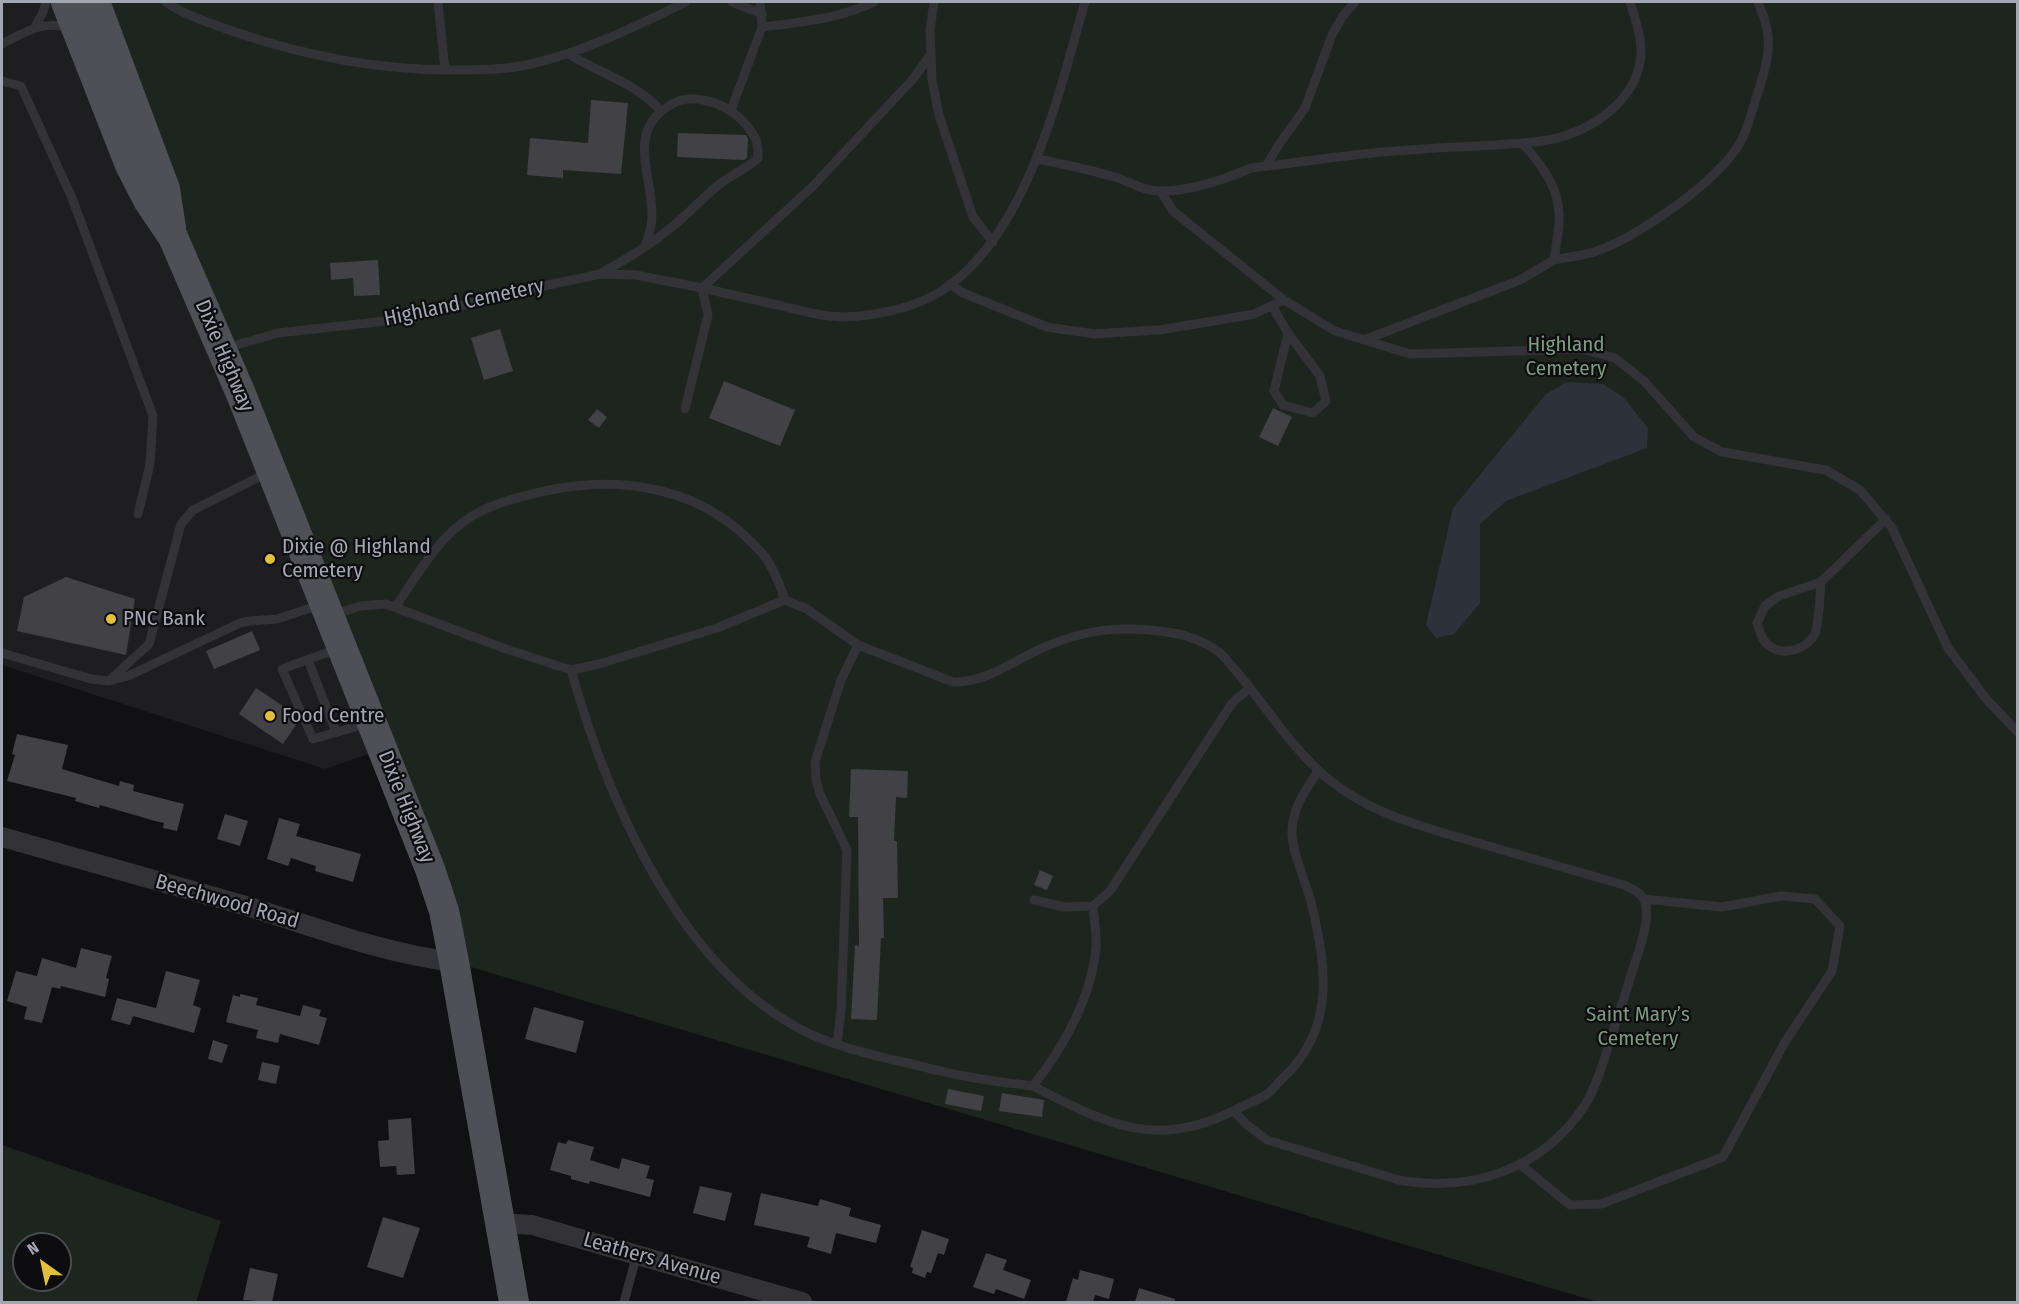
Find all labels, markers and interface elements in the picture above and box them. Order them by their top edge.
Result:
street label: Highland Cemetery [382,274,546,332]
street label: Dixie Highway [189,296,259,416]
park label: Highland Cemetery [1526,332,1606,382]
place label: Dixie @ Highland Cemetery [282,534,431,584]
marker: Dixie @ Highland Cemetery [263,552,277,566]
place label: PNC Bank [123,606,205,632]
marker: PNC Bank [104,612,118,626]
place label: Food Centre [282,703,384,729]
marker: Food Centre [263,709,277,723]
street label: Dixie Highway [372,747,440,867]
street label: Beechwood Road [152,870,302,934]
park label: Saint Mary’s Cemetery [1586,1002,1690,1052]
street label: Leathers Avenue [580,1227,724,1291]
north arrow [12,1232,72,1292]
text: N [24,1238,42,1259]

